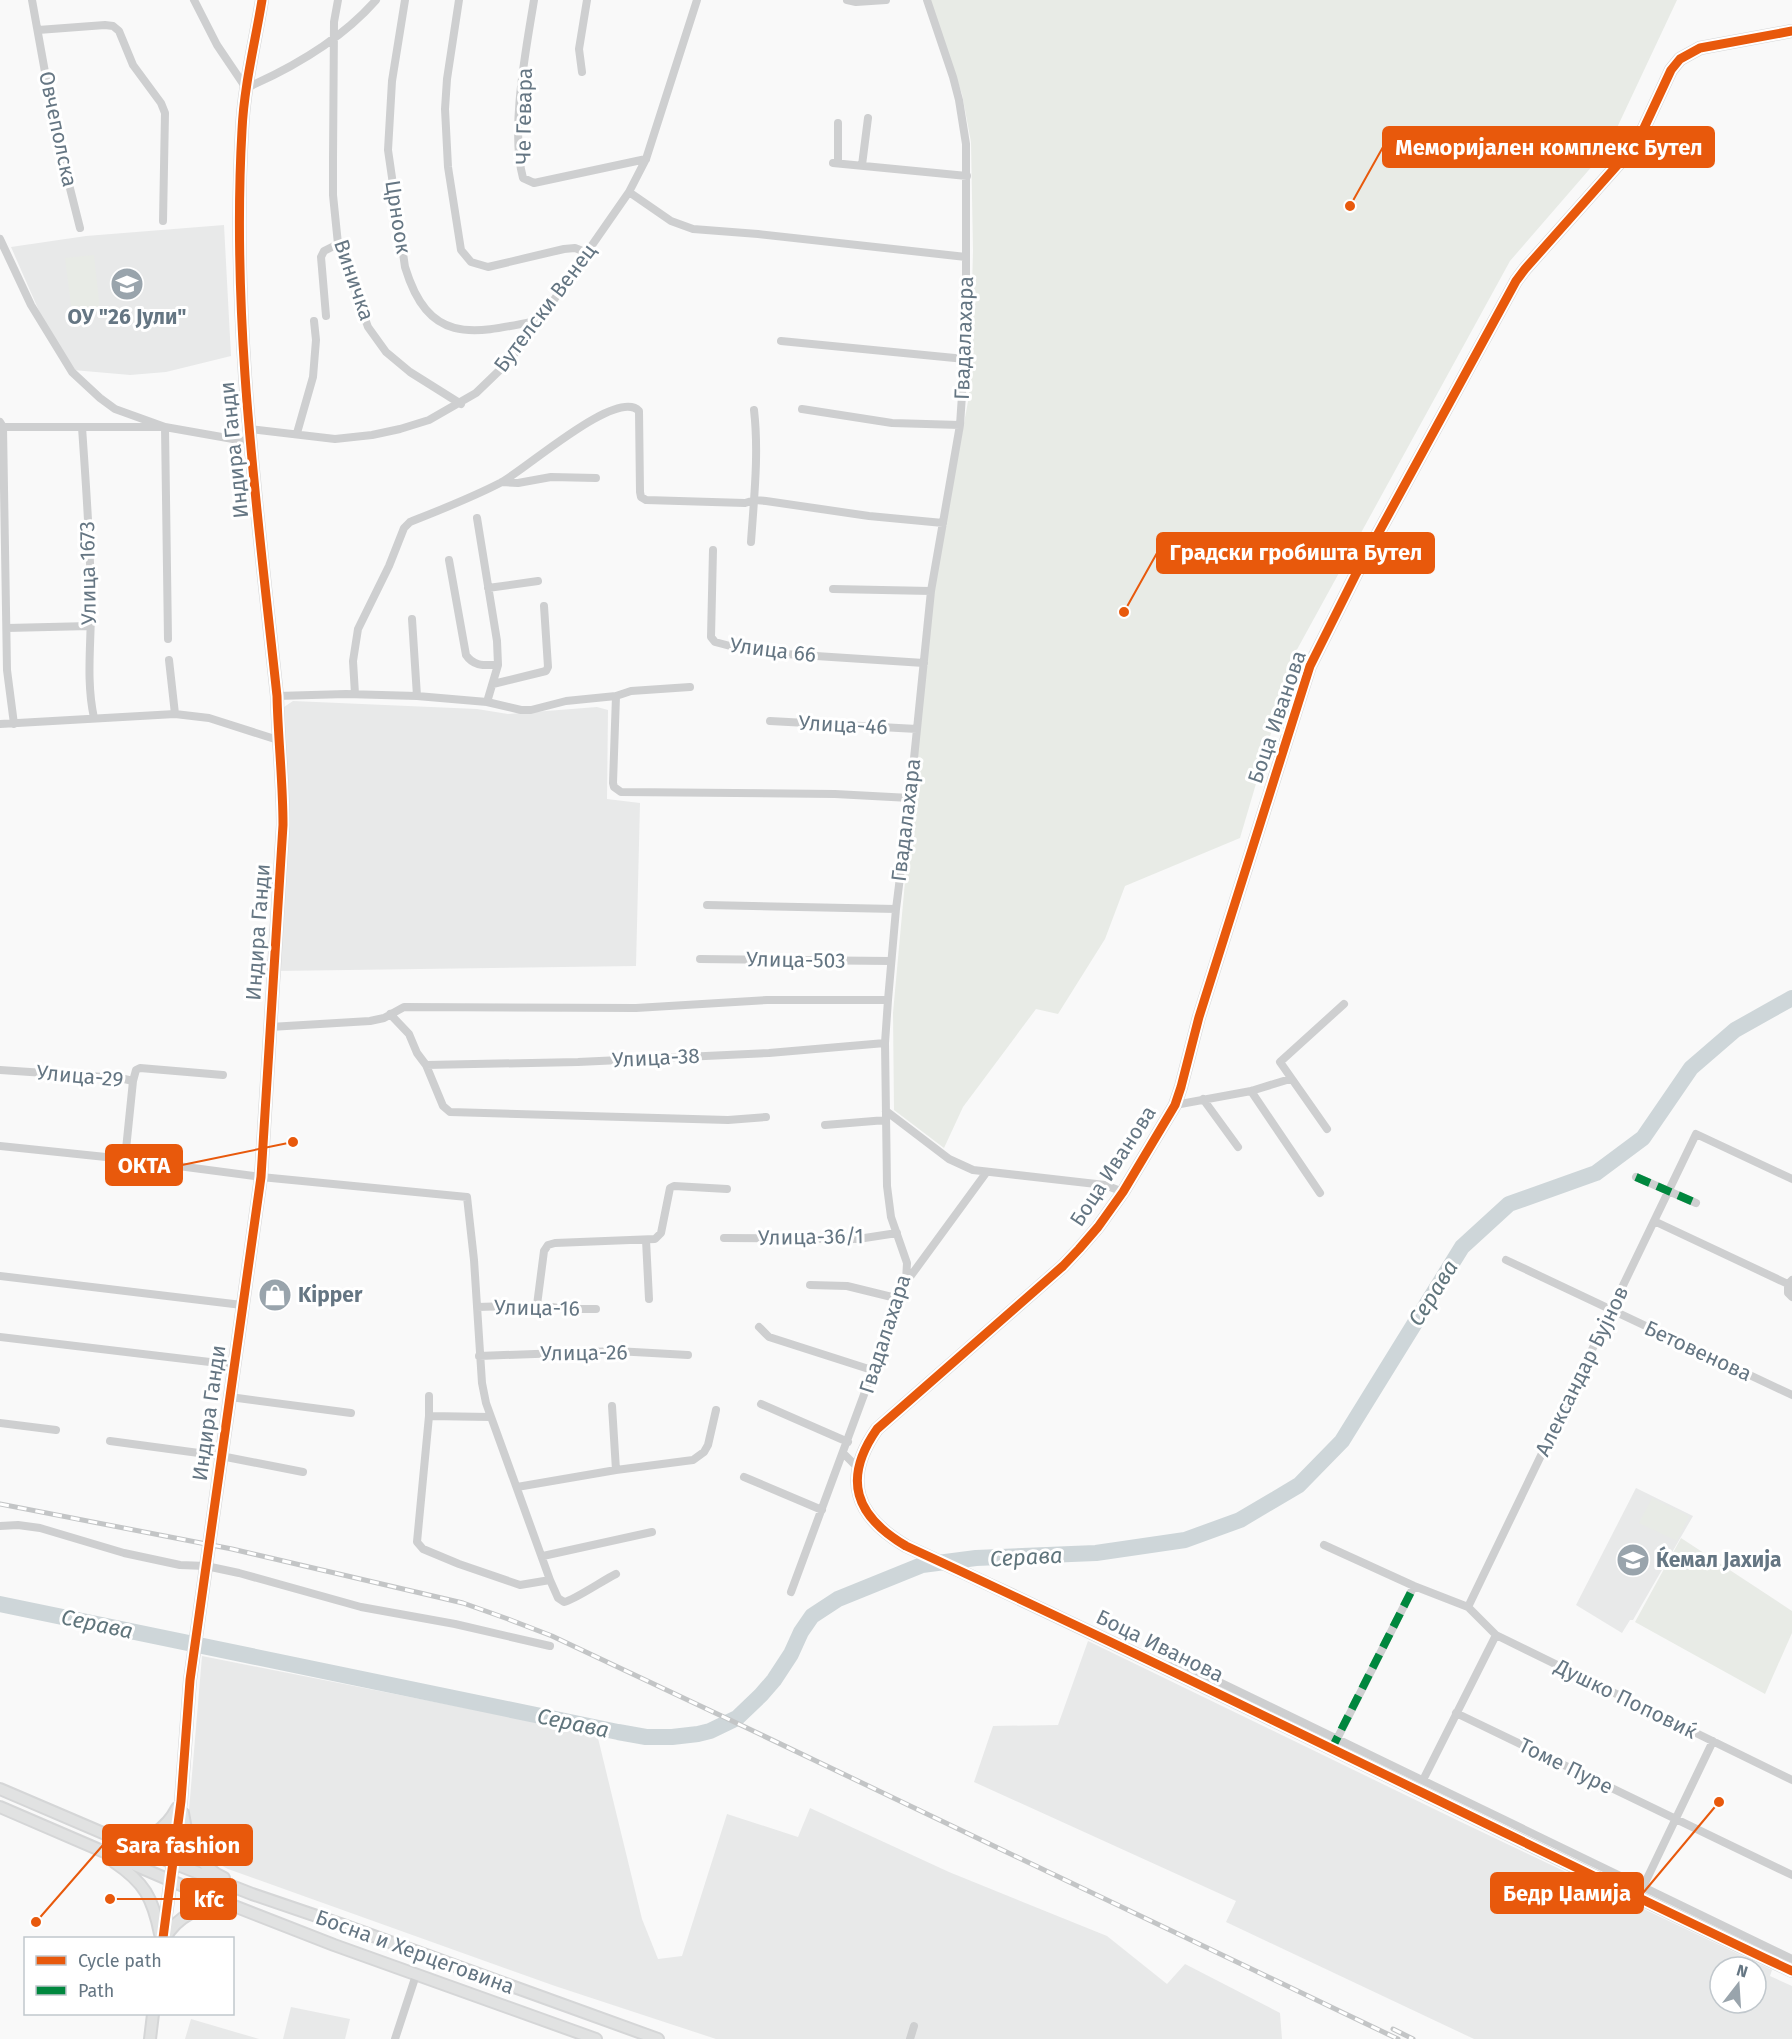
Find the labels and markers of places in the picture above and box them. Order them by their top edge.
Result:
callout: Меморијален комплекс Бутел [1383,127,1714,167]
school or university icon: ОУ "26 Јули" [109,266,145,302]
place label: ОУ "26 Јули" [67,304,187,330]
callout: Градски гробишта Бутел [1157,533,1434,573]
callout: ОКТА [106,1145,182,1185]
shop icon: Kipper [257,1277,293,1313]
place label: Kipper [298,1282,363,1308]
school or university icon: Ќемал Јахија [1615,1542,1651,1578]
place label: Ќемал Јахија [1656,1546,1782,1573]
callout: Sara fashion [103,1825,252,1865]
callout: Бедр Џамија [1491,1873,1643,1913]
callout: kfc [181,1879,236,1919]

